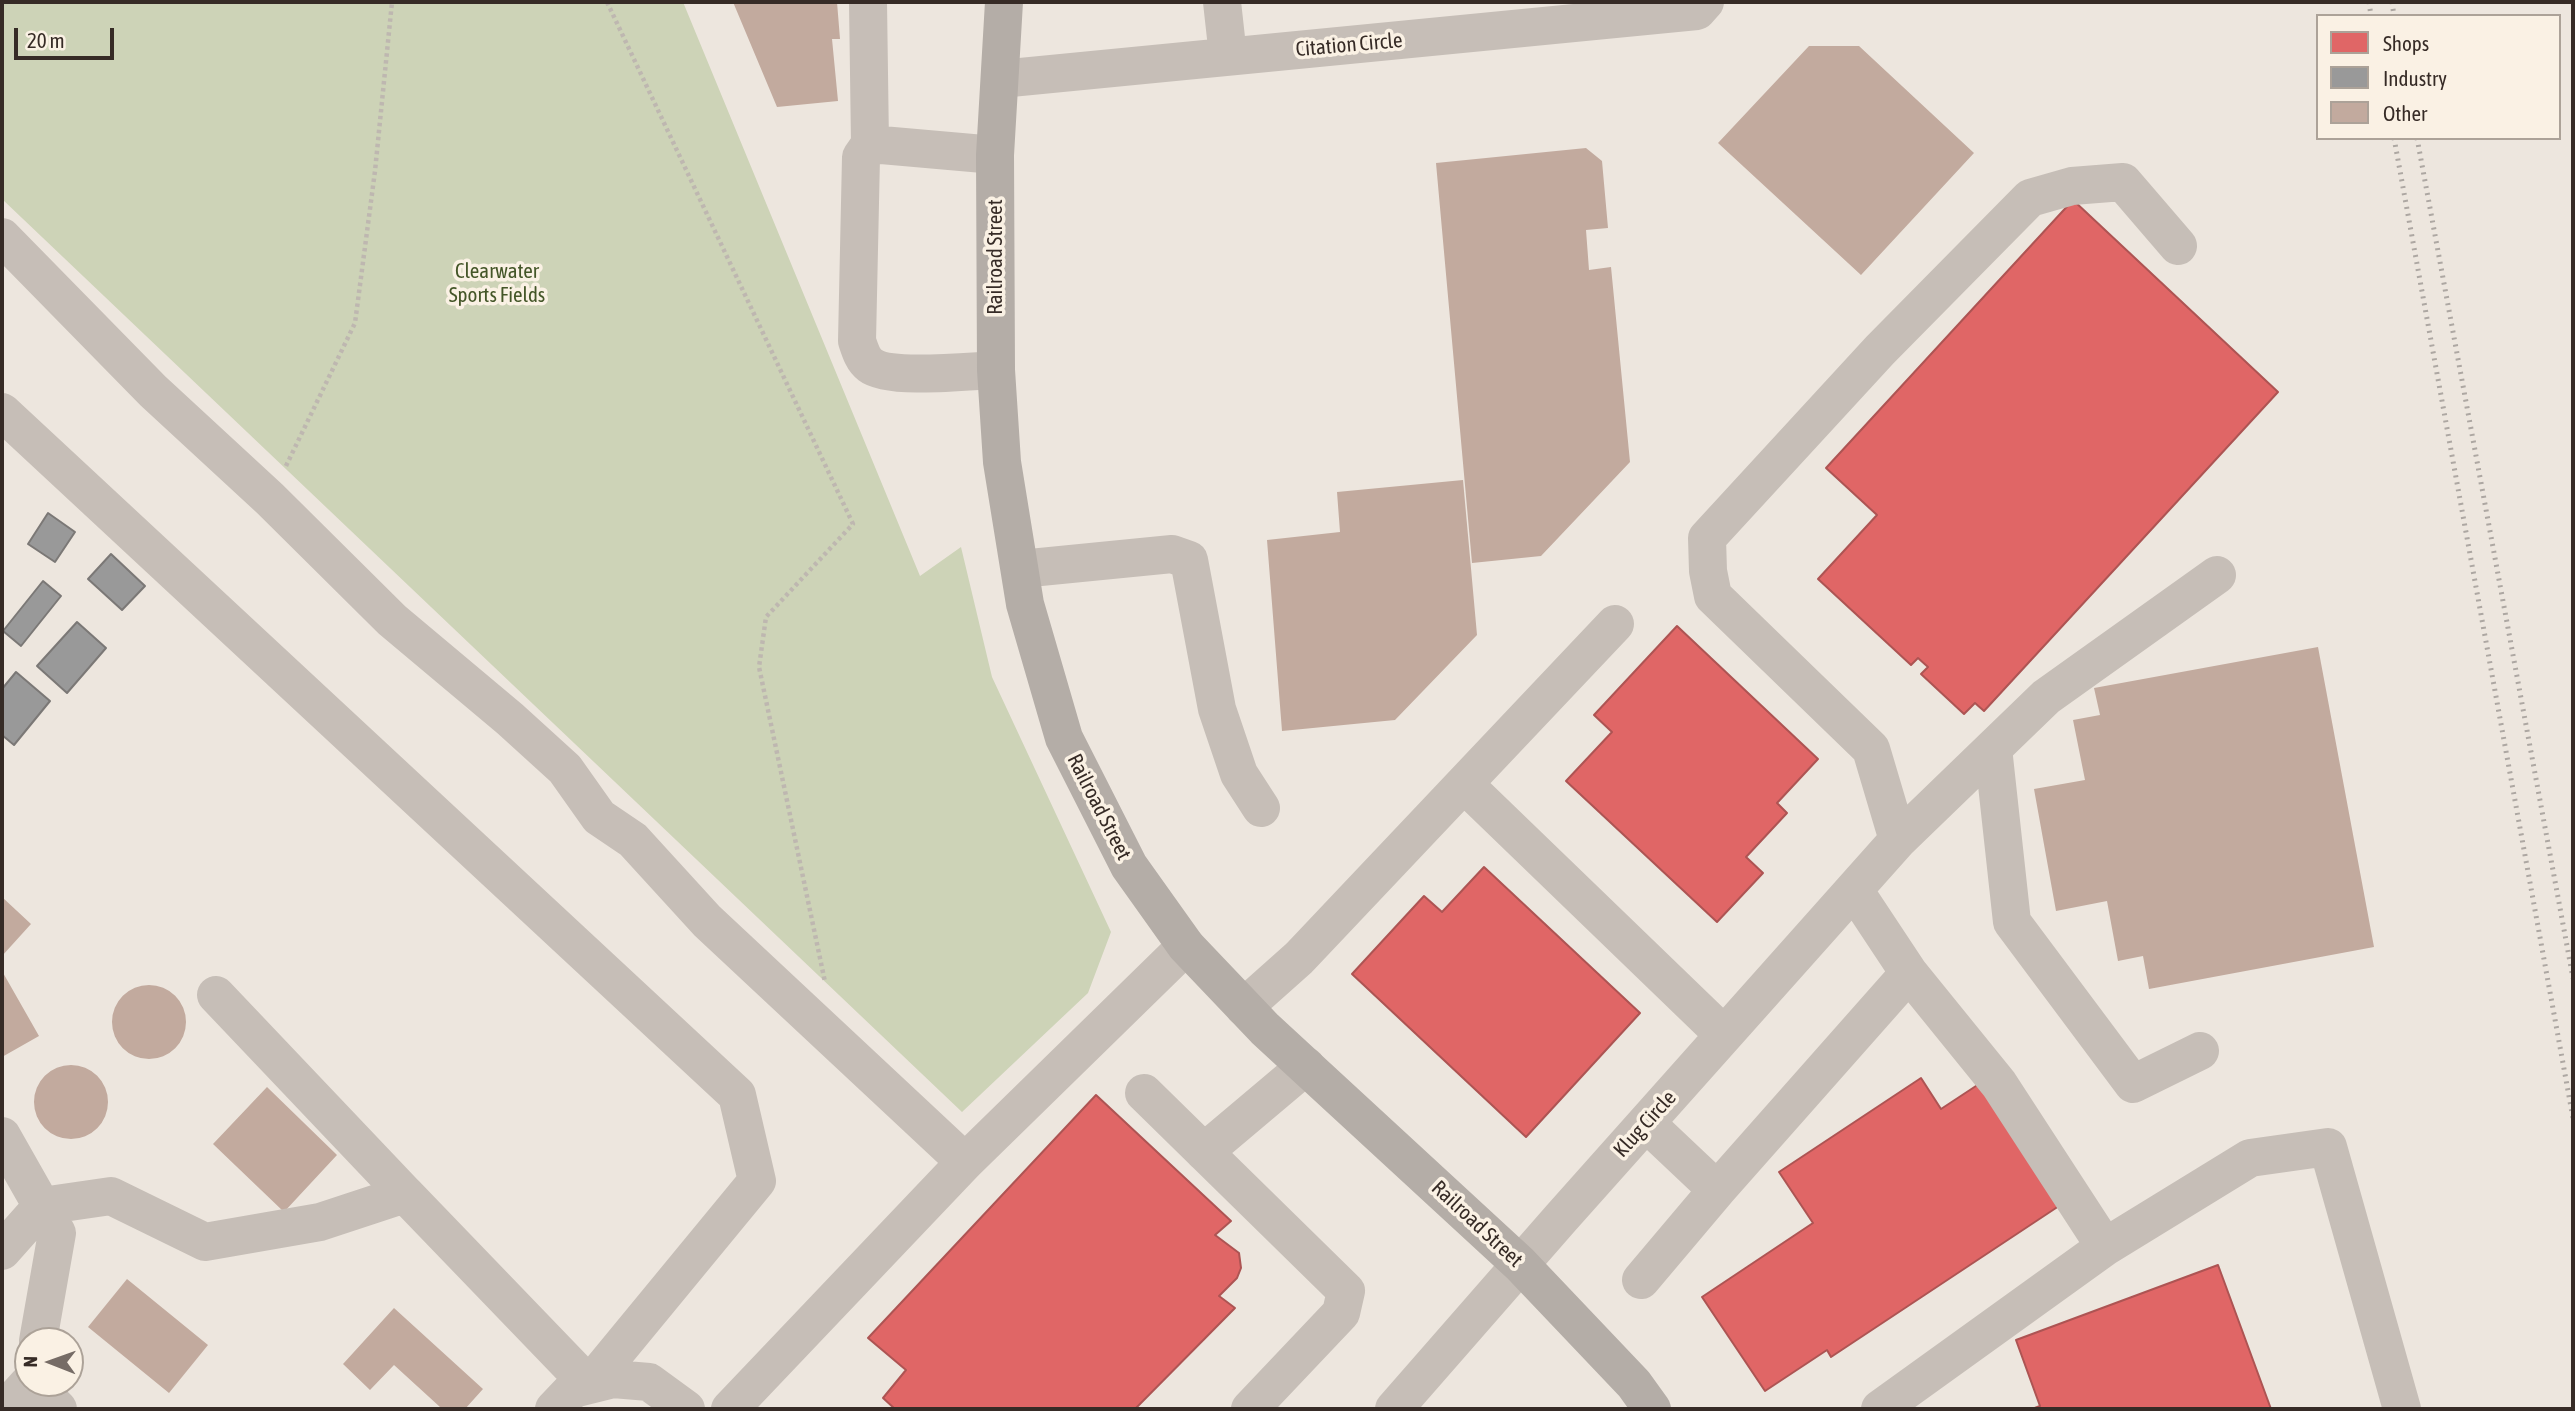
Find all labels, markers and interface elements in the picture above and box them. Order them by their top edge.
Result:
scale bar [18,14,117,58]
legend [2316,14,2561,140]
text: 20 m [27,28,65,52]
street label: Citation Circle [1295,28,1403,62]
text: Shops [2383,31,2429,55]
text: Industry [2383,66,2447,90]
text: Other [2383,101,2427,125]
street label: Railroad Street [982,199,1008,315]
park label: Clearwater Sports Fields [449,258,545,308]
street label: Railroad Street [1062,750,1136,864]
street label: Klug Circle [1609,1085,1681,1163]
street label: Railroad Street [1426,1175,1528,1273]
north arrow [14,1327,84,1397]
text: N [19,1356,41,1367]

